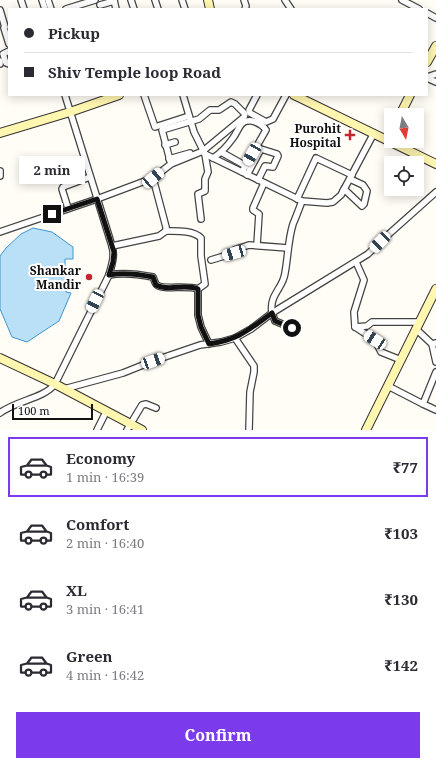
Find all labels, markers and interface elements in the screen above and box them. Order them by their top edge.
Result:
text: Pickup [48,23,100,43]
text: Shiv Temple loop Road [48,62,221,82]
north arrow [384,108,424,148]
map controls [384,108,424,196]
place label: Purohit Hospital [290,120,342,151]
marker: Purohit Hospital [344,129,356,141]
car [241,141,263,167]
callout: 2 min [19,156,85,184]
button: locate [384,156,424,196]
text: 2 min [34,161,70,179]
car [140,166,166,190]
route end [43,205,61,223]
car [367,229,393,255]
car [221,244,247,262]
place label: Shankar Mandir [30,262,82,293]
marker: Shankar Mandir [84,272,94,282]
car [84,288,106,314]
route start [283,319,301,337]
car [362,328,388,352]
car [140,351,166,371]
scale bar [12,402,93,421]
text: 100 m [18,403,50,418]
text: Economy [66,448,135,468]
icon: car [18,449,54,485]
text: ₹77 [393,457,418,477]
text: 1 min · 16:39 [66,468,144,486]
text: Comfort [66,514,129,534]
icon: car [18,515,54,551]
text: ₹103 [384,523,418,543]
text: 2 min · 16:40 [66,534,144,552]
text: XL [66,580,87,600]
icon: car [18,581,54,617]
text: ₹130 [384,589,418,609]
text: 3 min · 16:41 [66,600,144,618]
text: Green [66,646,113,666]
icon: car [18,647,54,683]
text: ₹142 [384,655,418,675]
text: 4 min · 16:42 [66,666,144,684]
button: Confirm [16,712,420,758]

